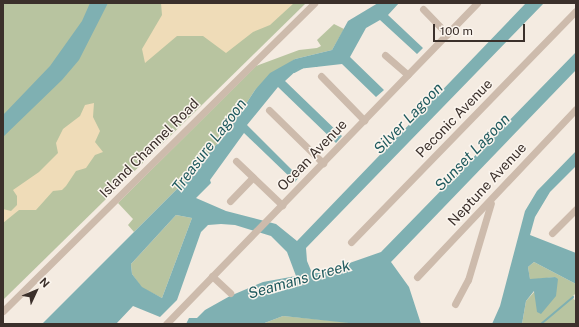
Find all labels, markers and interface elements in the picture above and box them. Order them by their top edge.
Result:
scale bar [435,16,527,42]
text: 100 m [440,24,473,38]
street label: Peconic Avenue [412,75,496,161]
water label: Silver Lagoon [370,79,446,157]
street label: Island Channel Road [96,95,202,201]
water label: Treasure Lagoon [168,95,250,195]
water label: Sunset Lagoon [431,110,513,194]
street label: Ocean Avenue [274,116,350,194]
street label: Neptune Avenue [444,139,530,229]
water label: Seamans Creek [246,256,352,302]
north arrow [16,271,56,311]
text: N [37,275,52,290]

